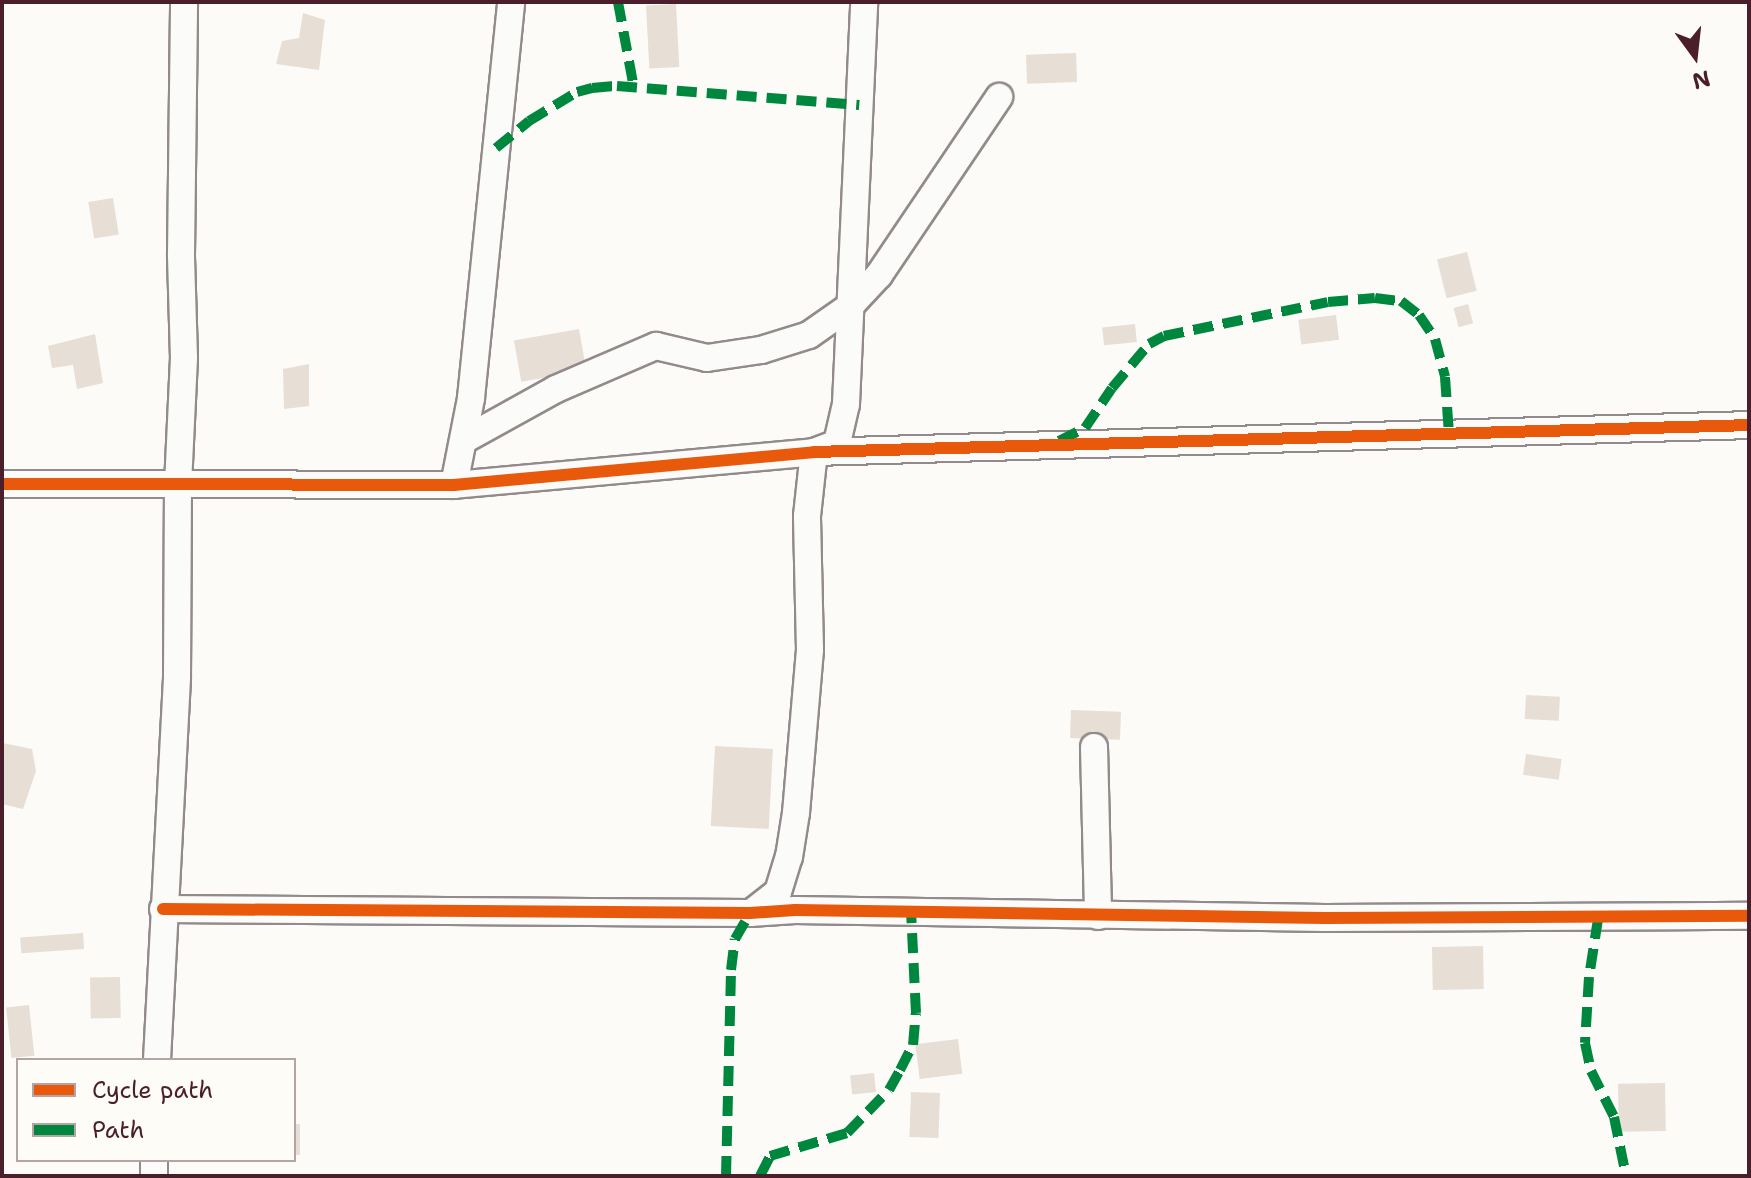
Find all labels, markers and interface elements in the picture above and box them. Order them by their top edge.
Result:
north arrow [1655,16,1735,96]
text: N [1689,63,1714,96]
legend [16,1058,296,1162]
text: Cycle path [92,1074,213,1106]
text: Path [92,1114,144,1146]

